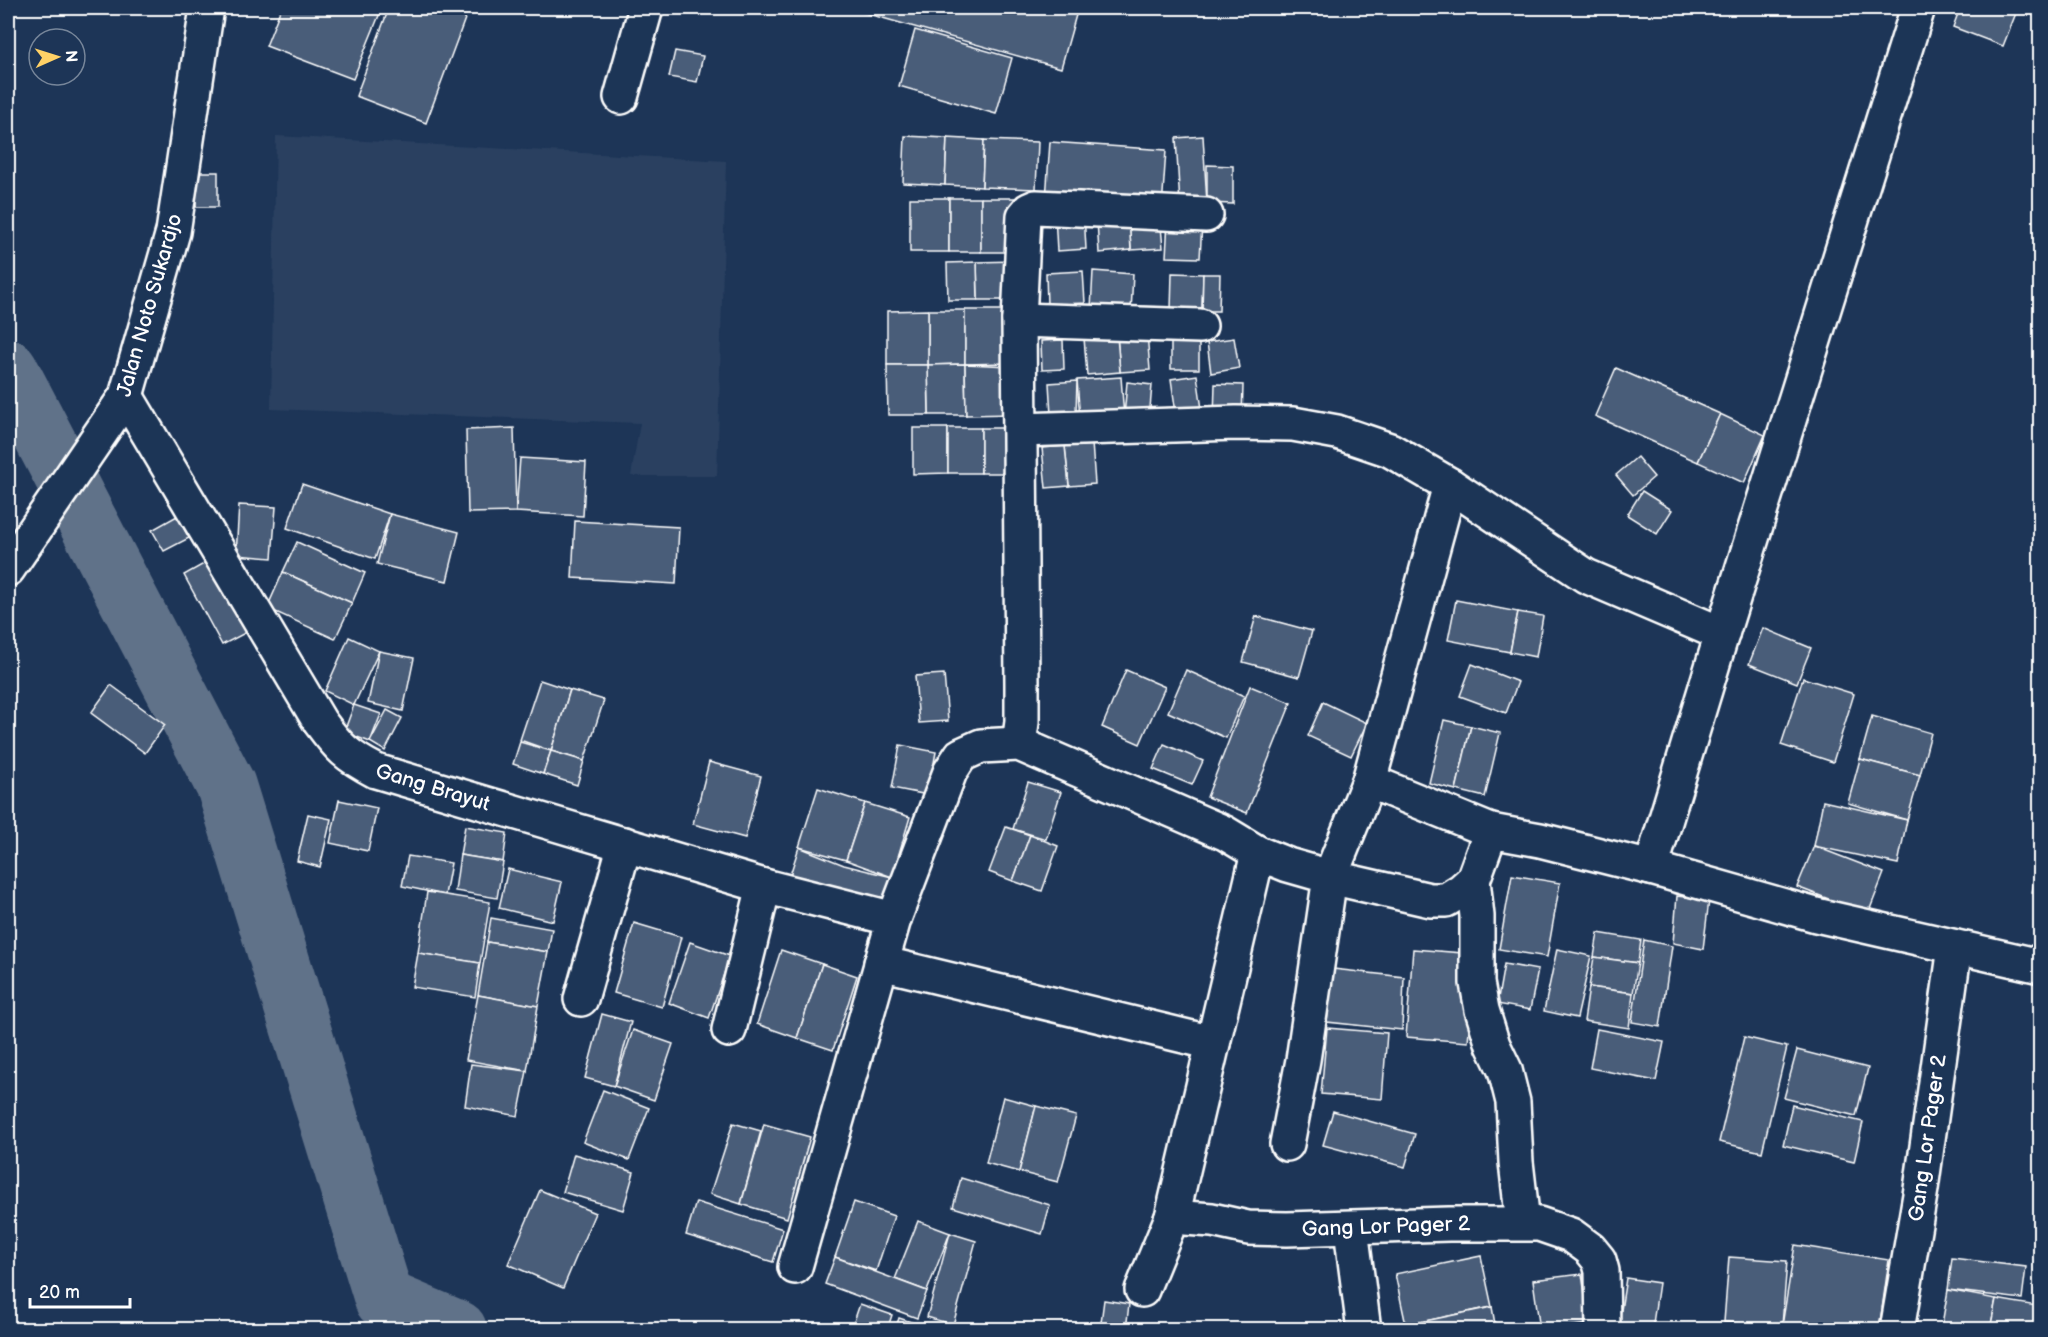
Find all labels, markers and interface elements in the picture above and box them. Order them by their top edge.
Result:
north arrow [27,27,87,87]
text: N [61,50,80,63]
street label: Jalan Noto Sukardjo [111,211,188,400]
street label: Gang Brayut [373,758,494,817]
street label: Gang Lor Pager 2 [1903,1052,1952,1223]
street label: Gang Lor Pager 2 [1301,1211,1471,1242]
scale bar [30,1271,130,1309]
text: 20 m [39,1282,80,1303]

